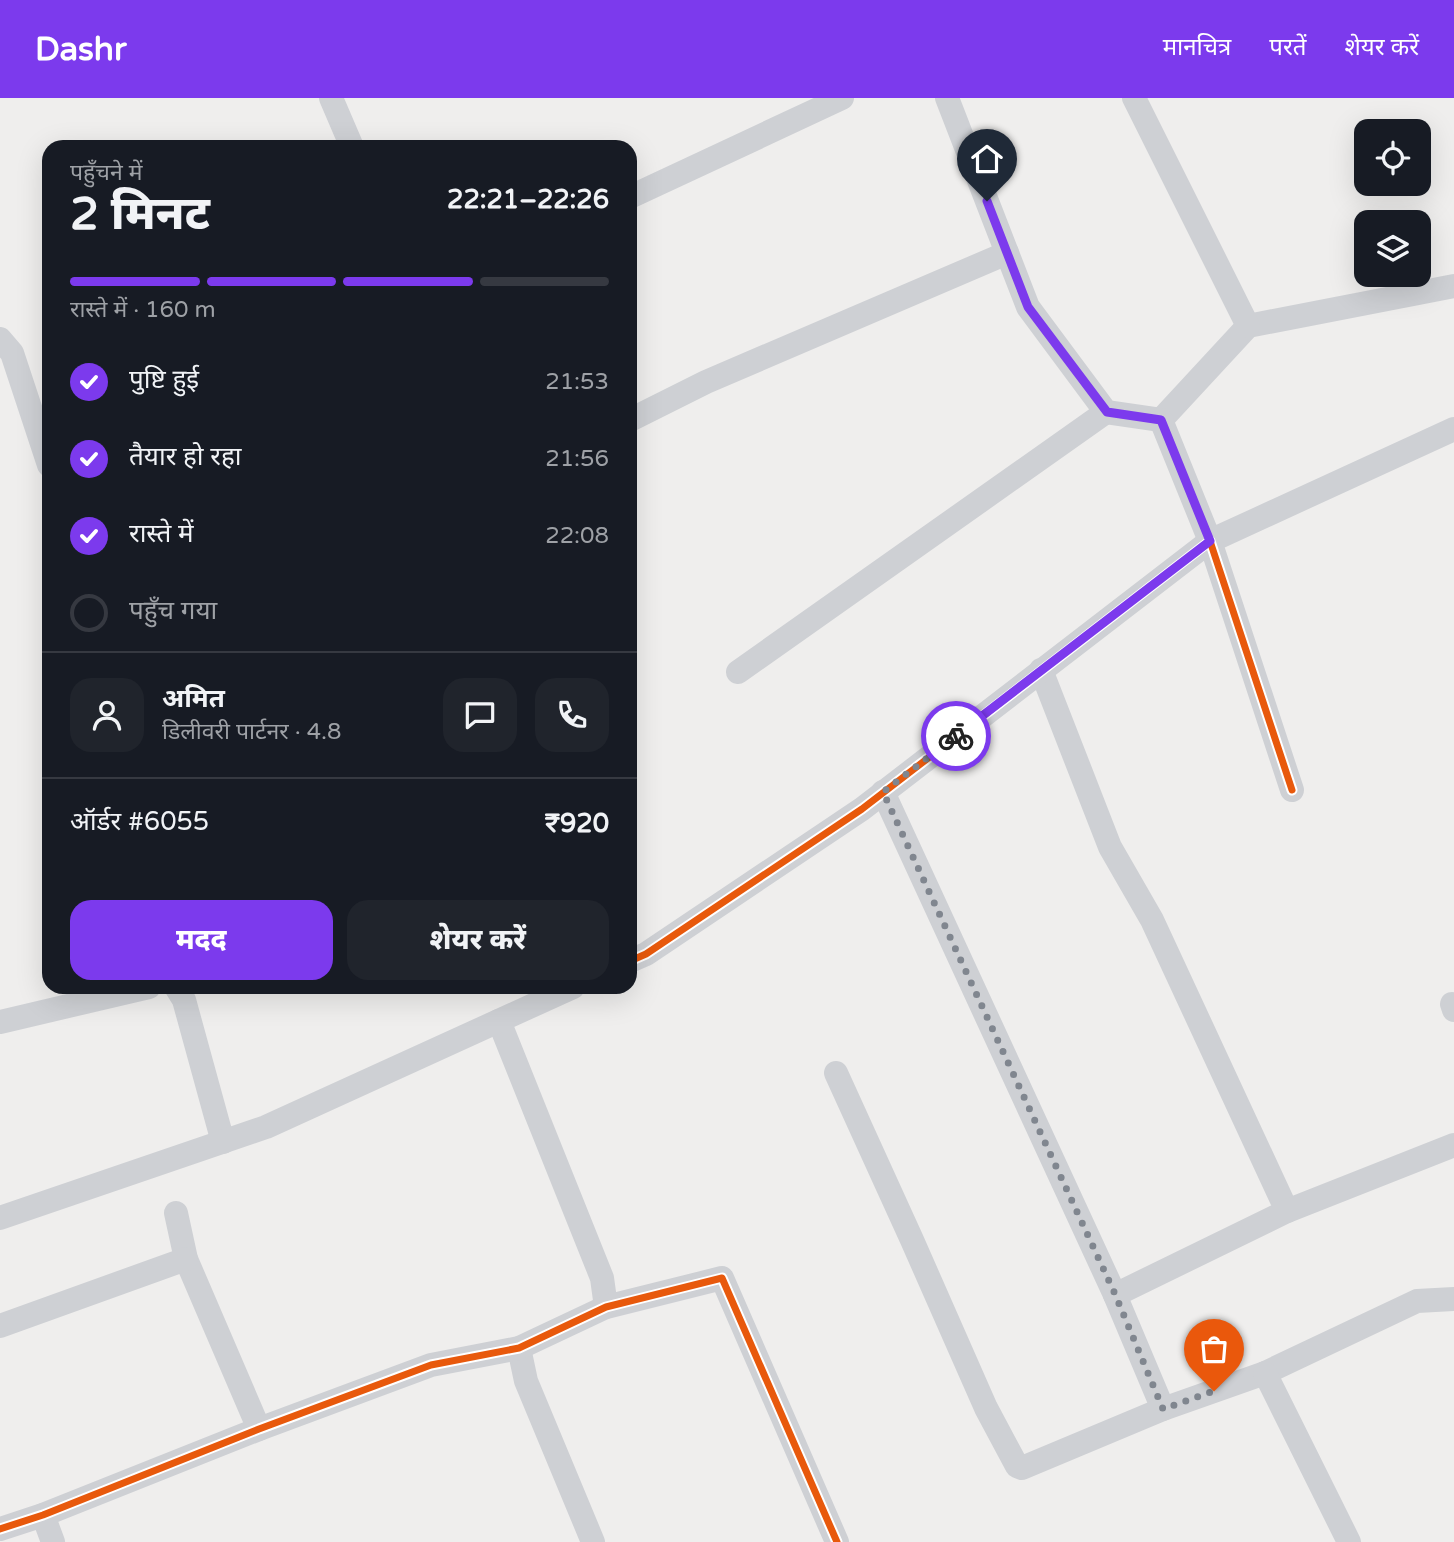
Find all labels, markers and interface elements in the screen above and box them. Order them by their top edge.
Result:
text: Dashr [35,30,127,69]
text: मानचित्र [1163,33,1231,62]
text: परतें [1269,33,1306,62]
text: शेयर करें [1344,33,1419,62]
map controls [1354,119,1431,287]
button: locate [1354,119,1431,196]
pin [957,129,1017,201]
icon: home [968,140,1006,178]
text: पहुँचने में [70,159,142,187]
text: 22:21–22:26 [447,184,609,215]
text: 2 मिनट [70,187,210,242]
button: layers [1354,210,1431,287]
text: रास्ते में · 160 m [70,296,216,324]
icon: check [70,363,108,401]
text: पुष्टि हुई [129,364,199,395]
text: 21:53 [545,368,609,396]
icon: check [70,440,108,478]
text: तैयार हो रहा [129,441,242,472]
text: 21:56 [545,445,609,473]
icon: check [70,517,108,555]
text: रास्ते में [129,518,194,549]
text: 22:08 [545,522,609,550]
text: पहुँच गया [129,595,217,626]
button: person [70,678,144,752]
button: chat [443,678,517,752]
button: phone [535,678,609,752]
text: अमित [162,683,225,714]
courier [921,701,991,771]
icon: bike [937,717,975,755]
text: डिलीवरी पार्टनर · 4.8 [162,718,341,746]
text: ऑर्डर #6055 [70,806,209,837]
text: ₹920 [545,808,609,839]
button: मदद [70,900,333,980]
button: शेयर करें [347,900,609,980]
pin [1184,1319,1244,1391]
icon: bag [1195,1330,1233,1368]

